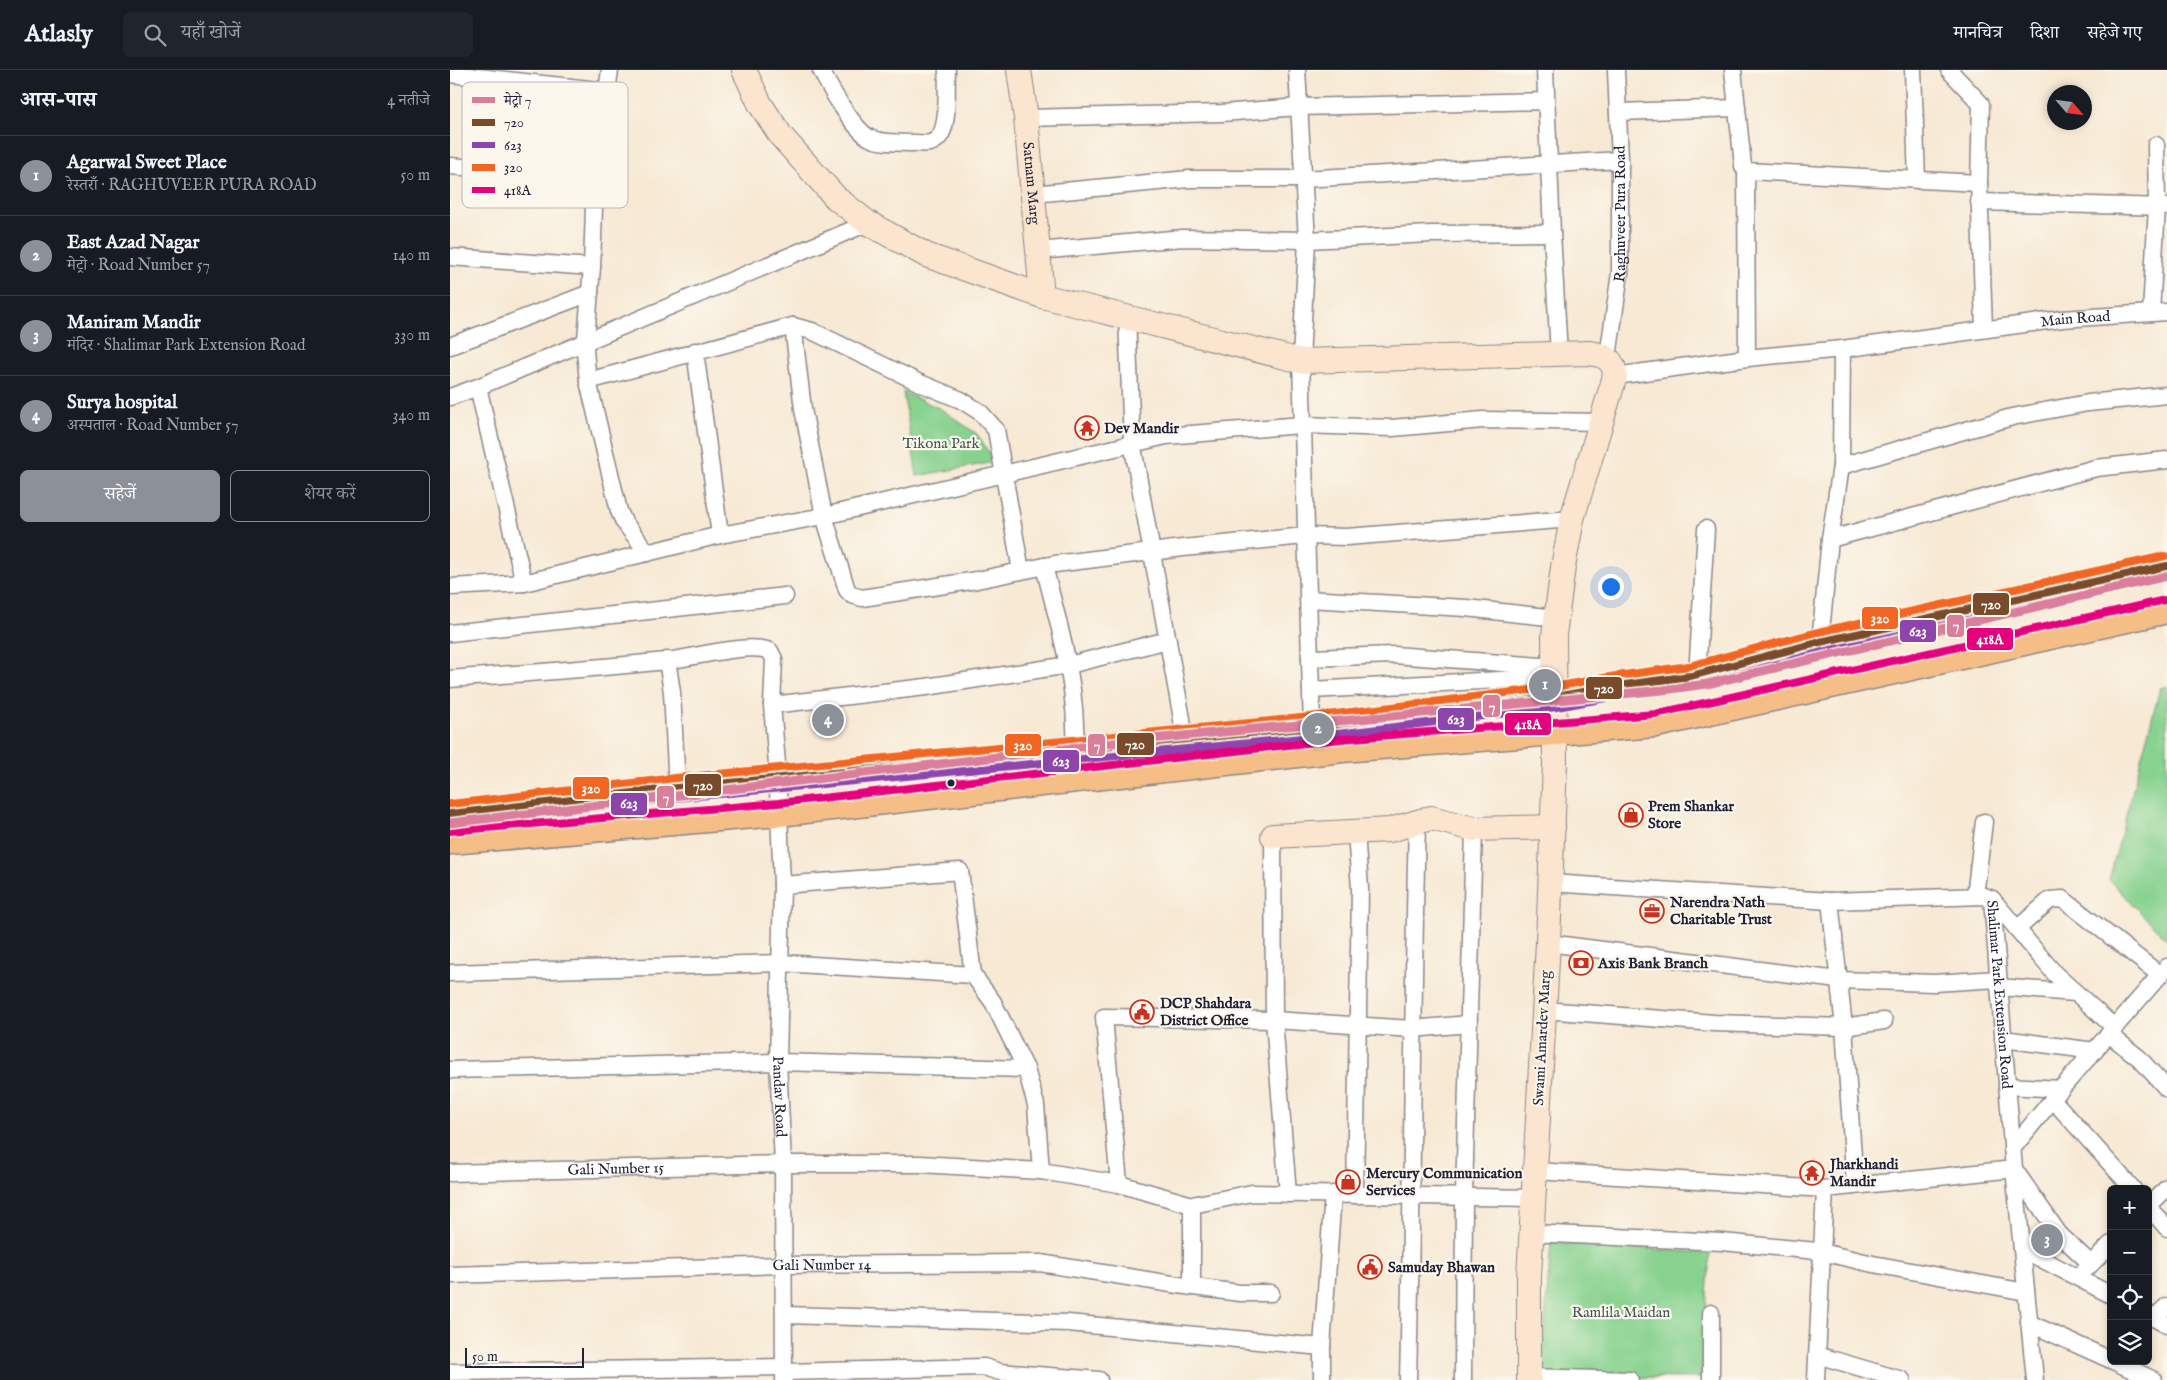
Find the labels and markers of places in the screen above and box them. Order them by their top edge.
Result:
temple icon: Dev Mandir [1074,415,1100,441]
place label: Dev Mandir [1104,419,1179,438]
pin: 1 [1529,666,1561,704]
pin: 4 [812,701,844,739]
pin: 2 [1302,710,1334,748]
unlabelled marker [946,778,956,788]
place label: Prem Shankar Store [1648,797,1735,833]
shop icon: Prem Shankar Store [1618,802,1644,828]
place label: Narendra Nath Charitable Trust [1669,893,1773,929]
office icon: Narendra Nath Charitable Trust [1639,898,1665,924]
bank icon: Axis Bank Branch [1568,950,1594,976]
place label: Axis Bank Branch [1597,954,1709,973]
place label: DCP Shahdara District Office [1160,994,1252,1030]
public building icon: DCP Shahdara District Office [1129,999,1155,1025]
place label: Jharkhandi Mandir [1828,1155,1899,1191]
temple icon: Jharkhandi Mandir [1799,1160,1825,1186]
place label: Mercury Communication Services [1366,1164,1522,1200]
shop icon: Mercury Communication Services [1335,1169,1361,1195]
pin: 3 [2031,1221,2063,1259]
public building icon: Samuday Bhawan [1357,1254,1383,1280]
place label: Samuday Bhawan [1388,1258,1495,1277]

